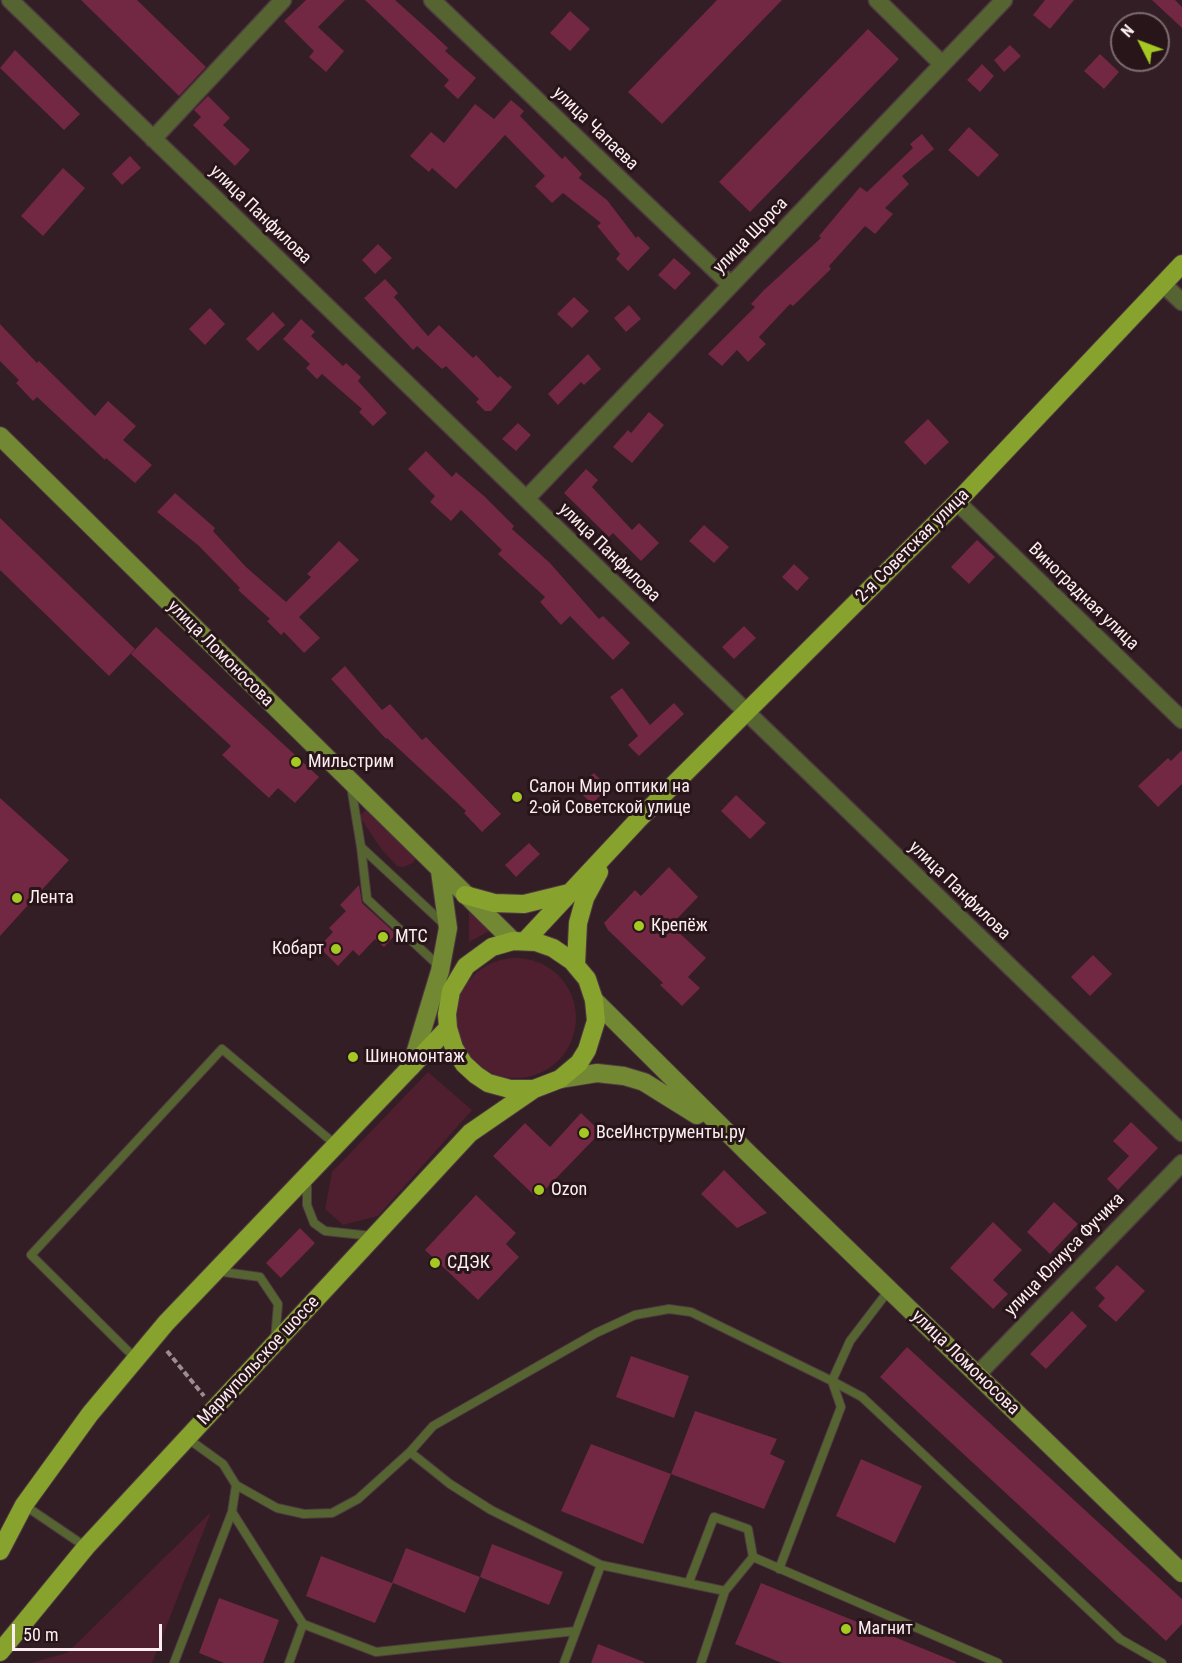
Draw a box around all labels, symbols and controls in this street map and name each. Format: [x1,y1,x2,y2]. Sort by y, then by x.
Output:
north arrow [1110,12,1170,72]
text: N [1117,21,1138,41]
street label: улица Чапаева [548,83,642,175]
street label: улица Панфилова [205,161,315,269]
street label: улица Щорса [709,193,793,279]
street label: 2-я Советская улица [852,485,974,607]
street label: улица Панфилова [554,499,664,607]
street label: Виноградная улица [1023,539,1143,655]
street label: улица Ломоносова [162,596,278,712]
place label: Мильстрим [308,751,394,773]
marker: Мильстрим [289,755,303,769]
place label: Салон Мир оптики на 2-ой Советской улице [529,776,691,818]
marker: Салон Мир оптики на 2-ой Советской улице [510,790,524,804]
street label: улица Панфилова [904,837,1014,945]
place label: Лента [29,887,74,909]
marker: Лента [10,891,24,905]
place label: Крепёж [651,915,708,937]
marker: Крепёж [632,919,646,933]
place label: МТС [395,926,428,948]
marker: МТС [376,930,390,944]
place label: Кобарт [272,938,324,960]
marker: Кобарт [329,942,343,956]
place label: Шиномонтаж [365,1046,465,1068]
marker: Шиномонтаж [346,1050,360,1064]
place label: ВсеИнструменты.ру [596,1122,745,1144]
marker: ВсеИнструменты.ру [577,1126,591,1140]
place label: Ozon [551,1179,587,1201]
marker: Ozon [532,1183,546,1197]
street label: улица Юлиуса Фучика [1001,1189,1129,1321]
place label: СДЭК [447,1252,490,1274]
marker: СДЭК [428,1256,442,1270]
street label: Мариупольское шоссе [194,1292,324,1430]
street label: улица Ломоносова [907,1306,1023,1420]
scale bar [15,1612,165,1650]
place label: Магнит [858,1618,913,1640]
marker: Магнит [839,1622,853,1636]
text: 50 m [23,1624,58,1645]

